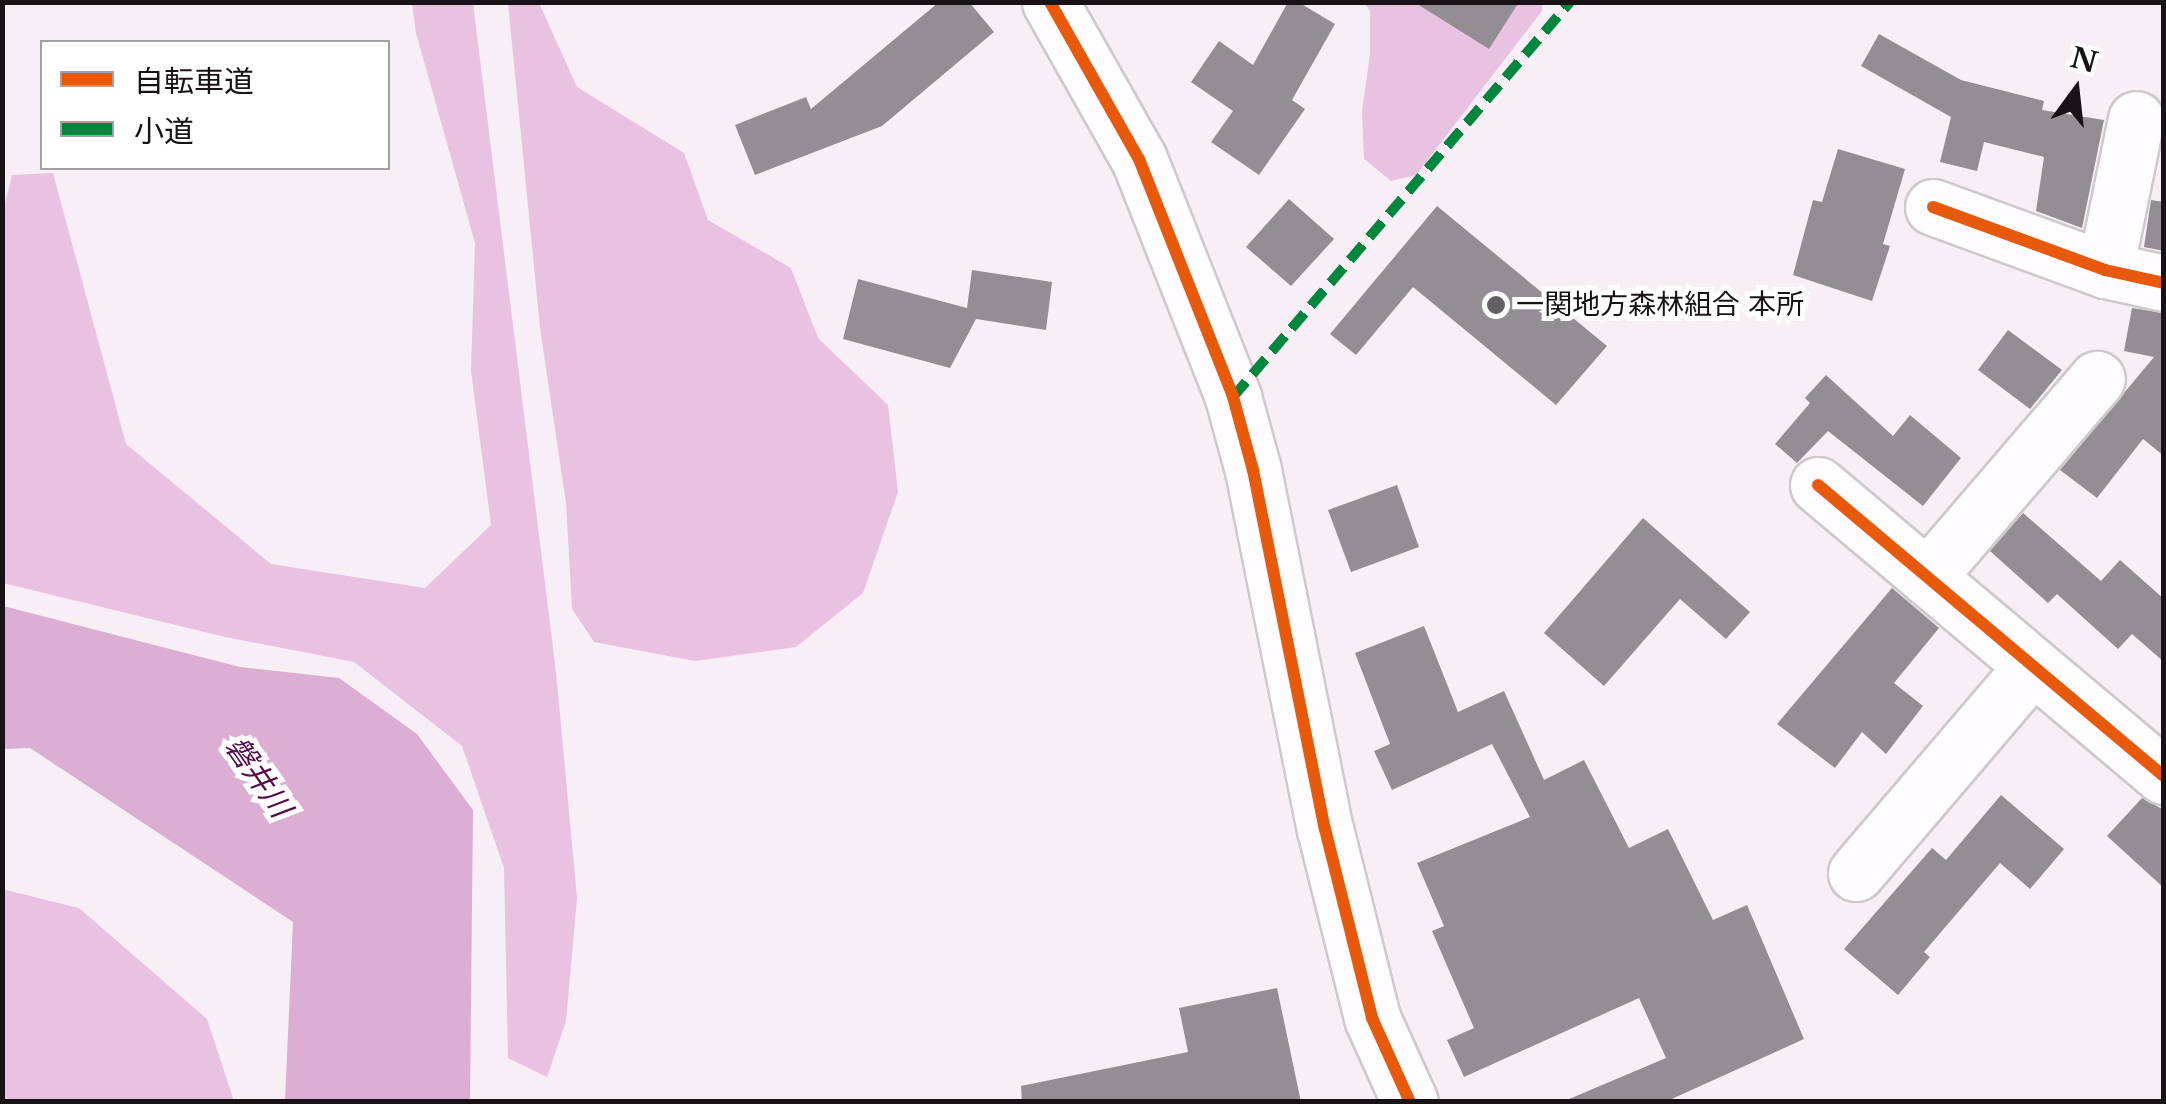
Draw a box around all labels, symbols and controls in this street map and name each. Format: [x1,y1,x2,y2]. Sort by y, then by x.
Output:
legend [40,40,390,170]
north arrow [2026,40,2126,140]
text: N [2067,40,2101,81]
text: 自転車道 [134,63,254,100]
text: 小道 [134,113,194,150]
place label: 一関地方森林組合 本所 [1516,288,1804,322]
marker: 一関地方森林組合 本所 [1485,294,1507,316]
water label: 磐井川 [217,730,299,824]

